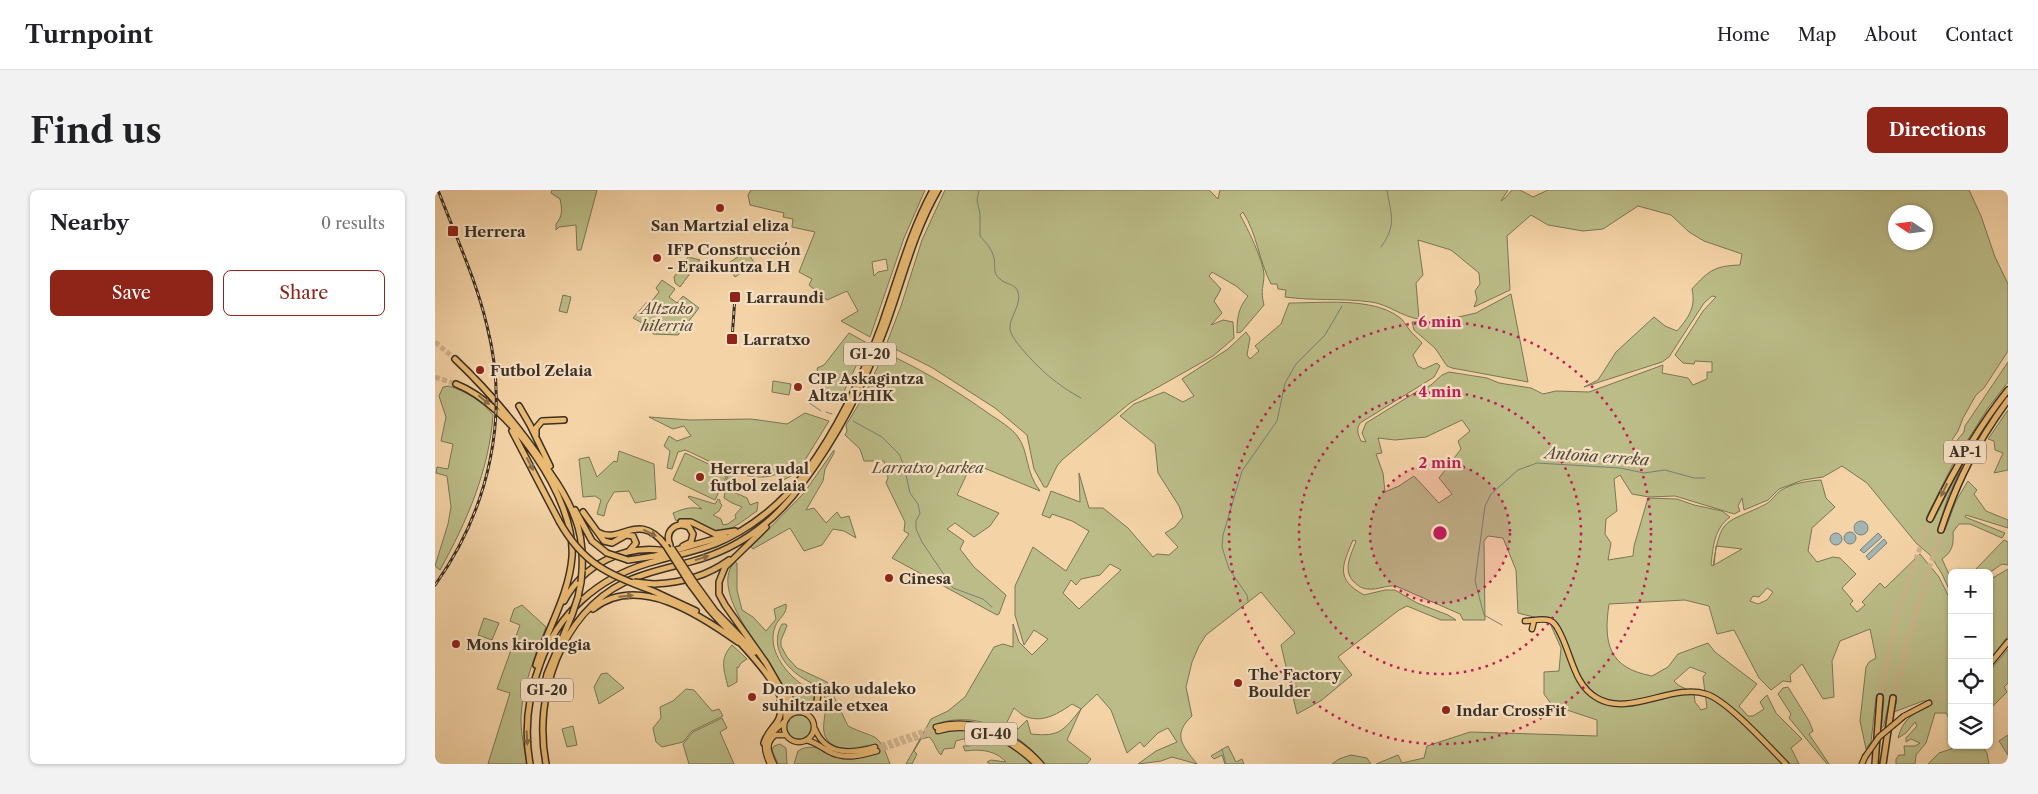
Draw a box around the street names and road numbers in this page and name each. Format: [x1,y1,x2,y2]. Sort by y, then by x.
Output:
road number: GI-20 [844,342,896,365]
road number: AP-1 [1944,440,1986,464]
road number: GI-20 [521,678,573,702]
road number: GI-40 [965,722,1017,746]

